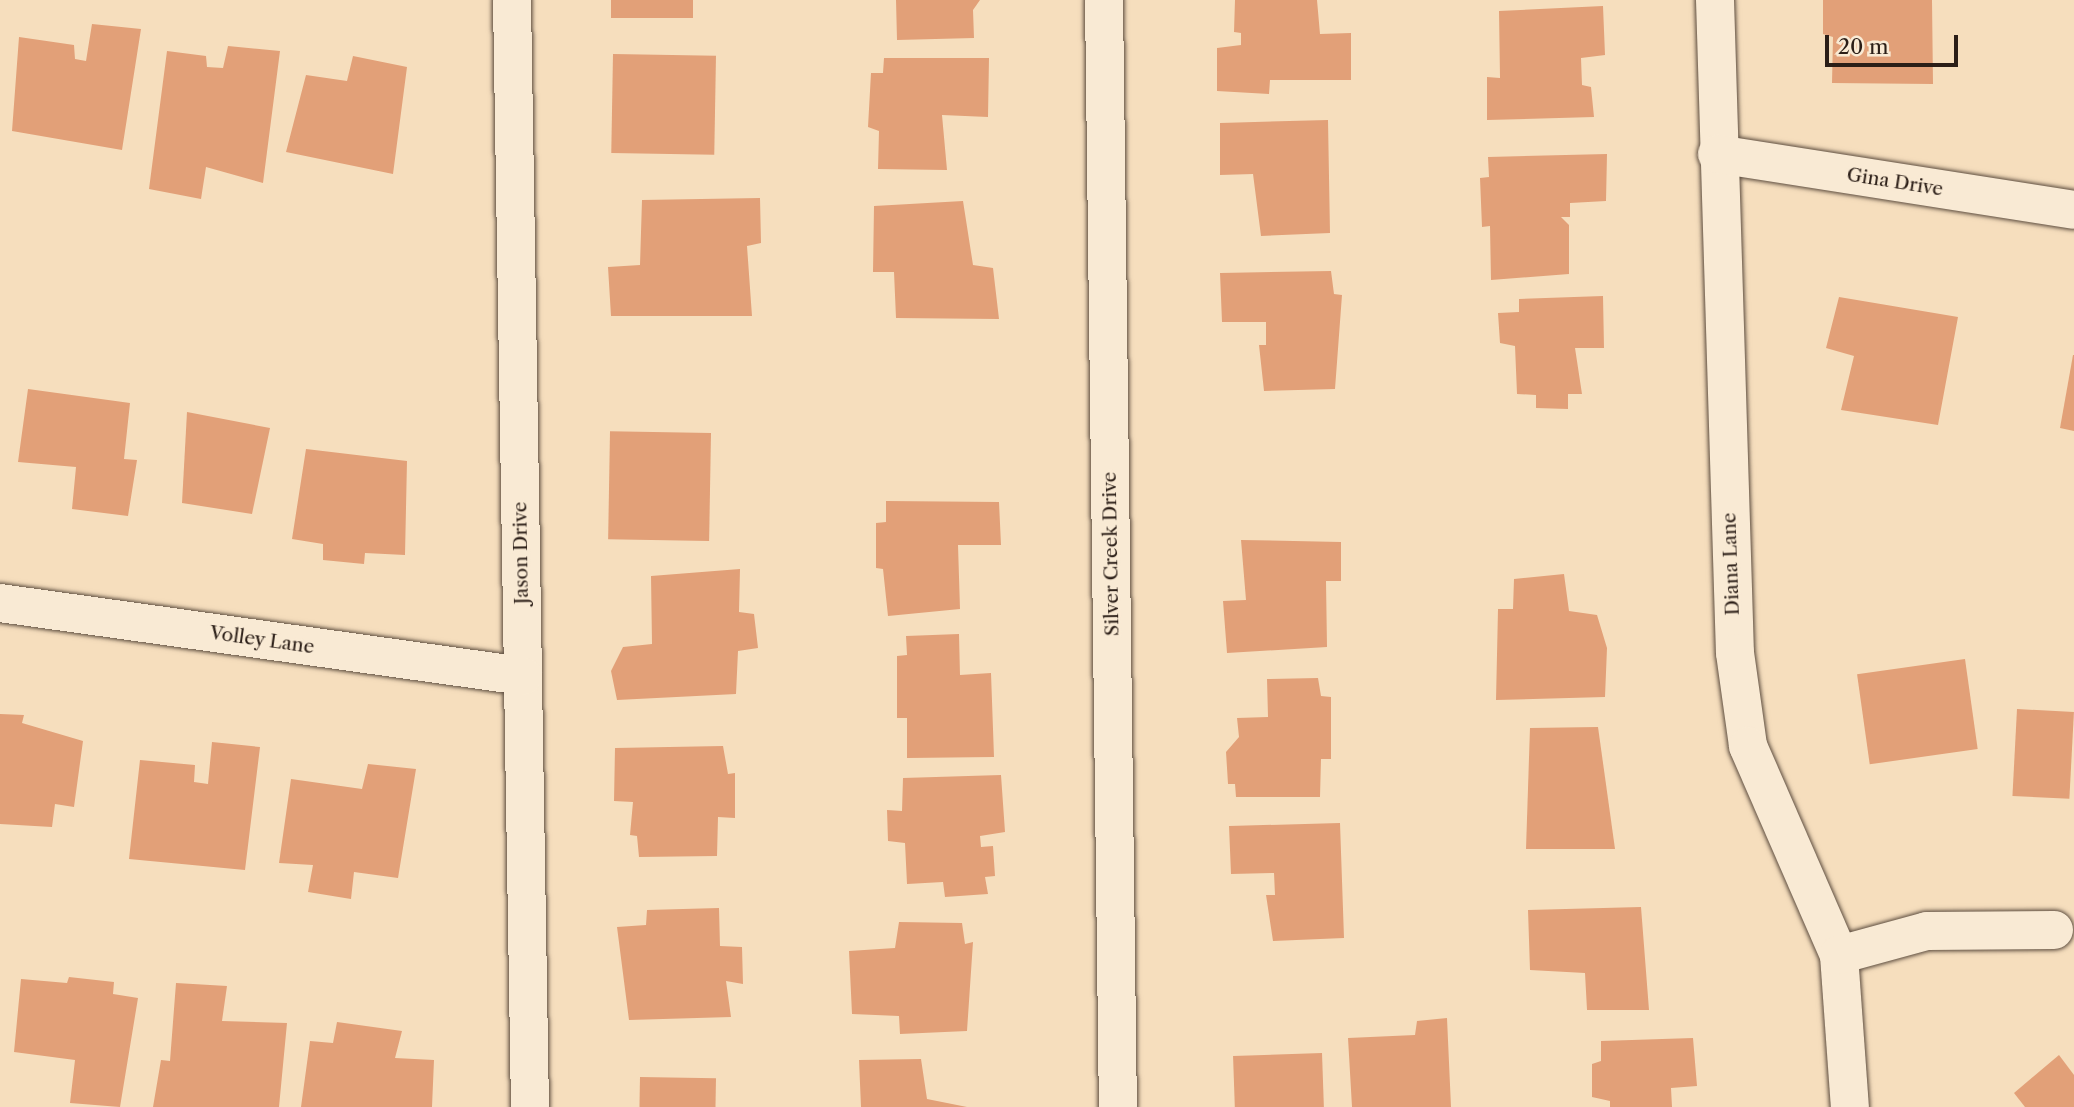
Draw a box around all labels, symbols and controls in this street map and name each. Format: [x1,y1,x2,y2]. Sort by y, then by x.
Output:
scale bar [1829,21,1962,65]
text: 20 m [1838,34,1889,59]
street label: Gina Drive [1845,163,1945,201]
street label: Silver Creek Drive [1098,471,1124,637]
street label: Jason Drive [509,501,533,605]
street label: Diana Lane [1718,512,1744,616]
street label: Volley Lane [208,621,316,659]

